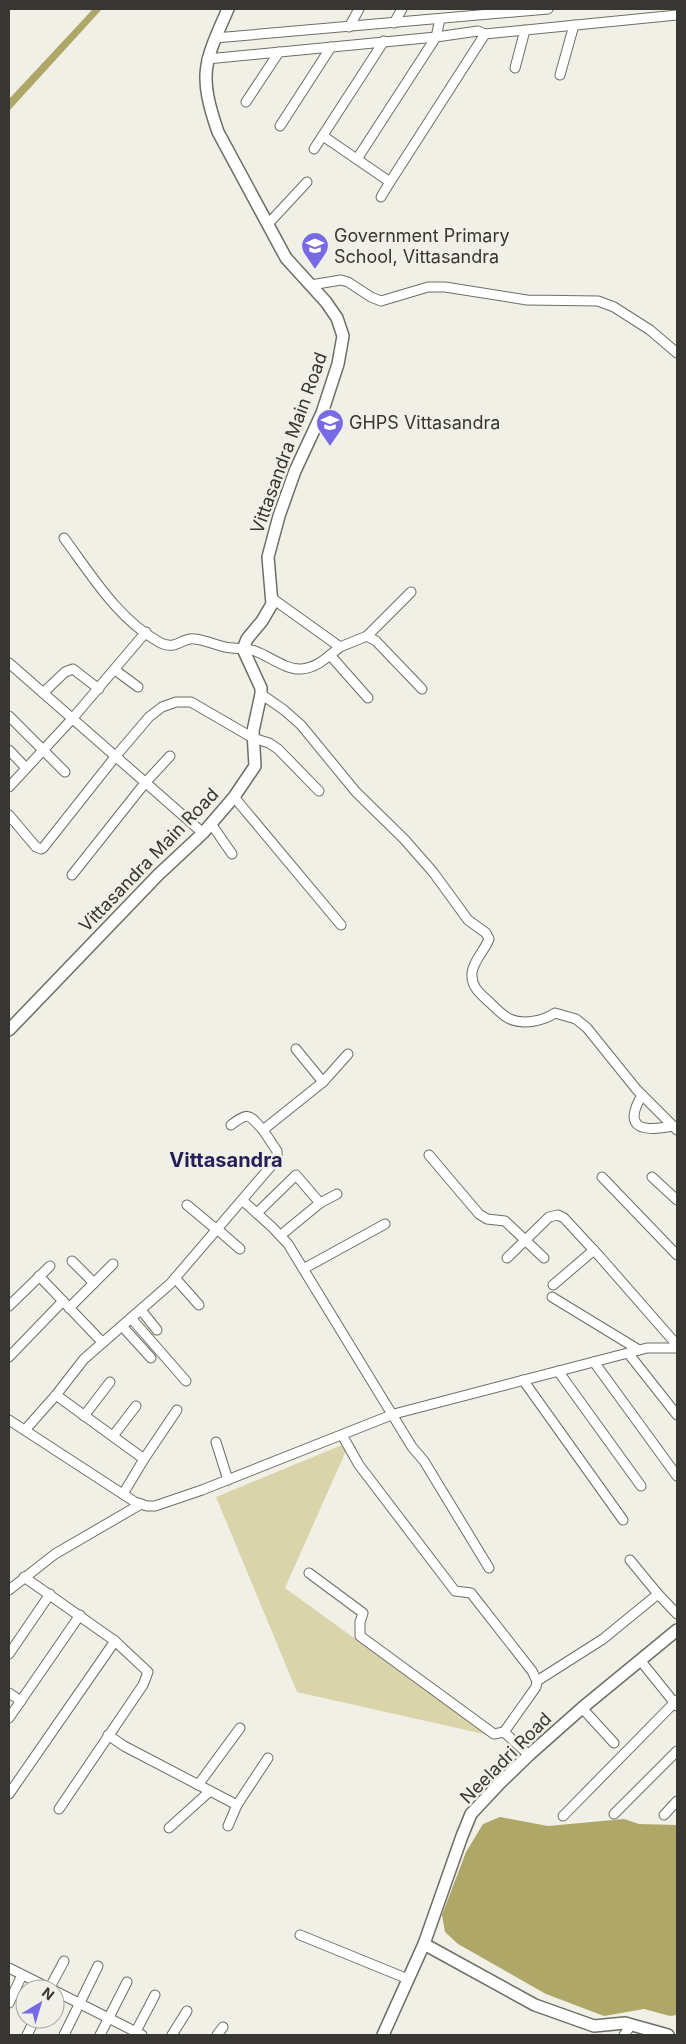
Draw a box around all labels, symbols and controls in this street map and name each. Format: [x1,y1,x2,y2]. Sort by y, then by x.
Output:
place label: Government Primary School, Vittasandra [334,225,510,267]
school or university icon: Government Primary School, Vittasandra [300,231,330,270]
street label: Vittasandra Main Road [246,349,331,536]
school or university icon: GHPS Vittasandra [315,408,345,447]
place label: GHPS Vittasandra [349,412,500,433]
street label: Vittasandra Main Road [75,784,223,936]
district label: Vittasandra [169,1148,283,1172]
street label: Neeladri Road [456,1708,555,1807]
north arrow [15,1979,65,2029]
text: N [39,1983,58,2003]

